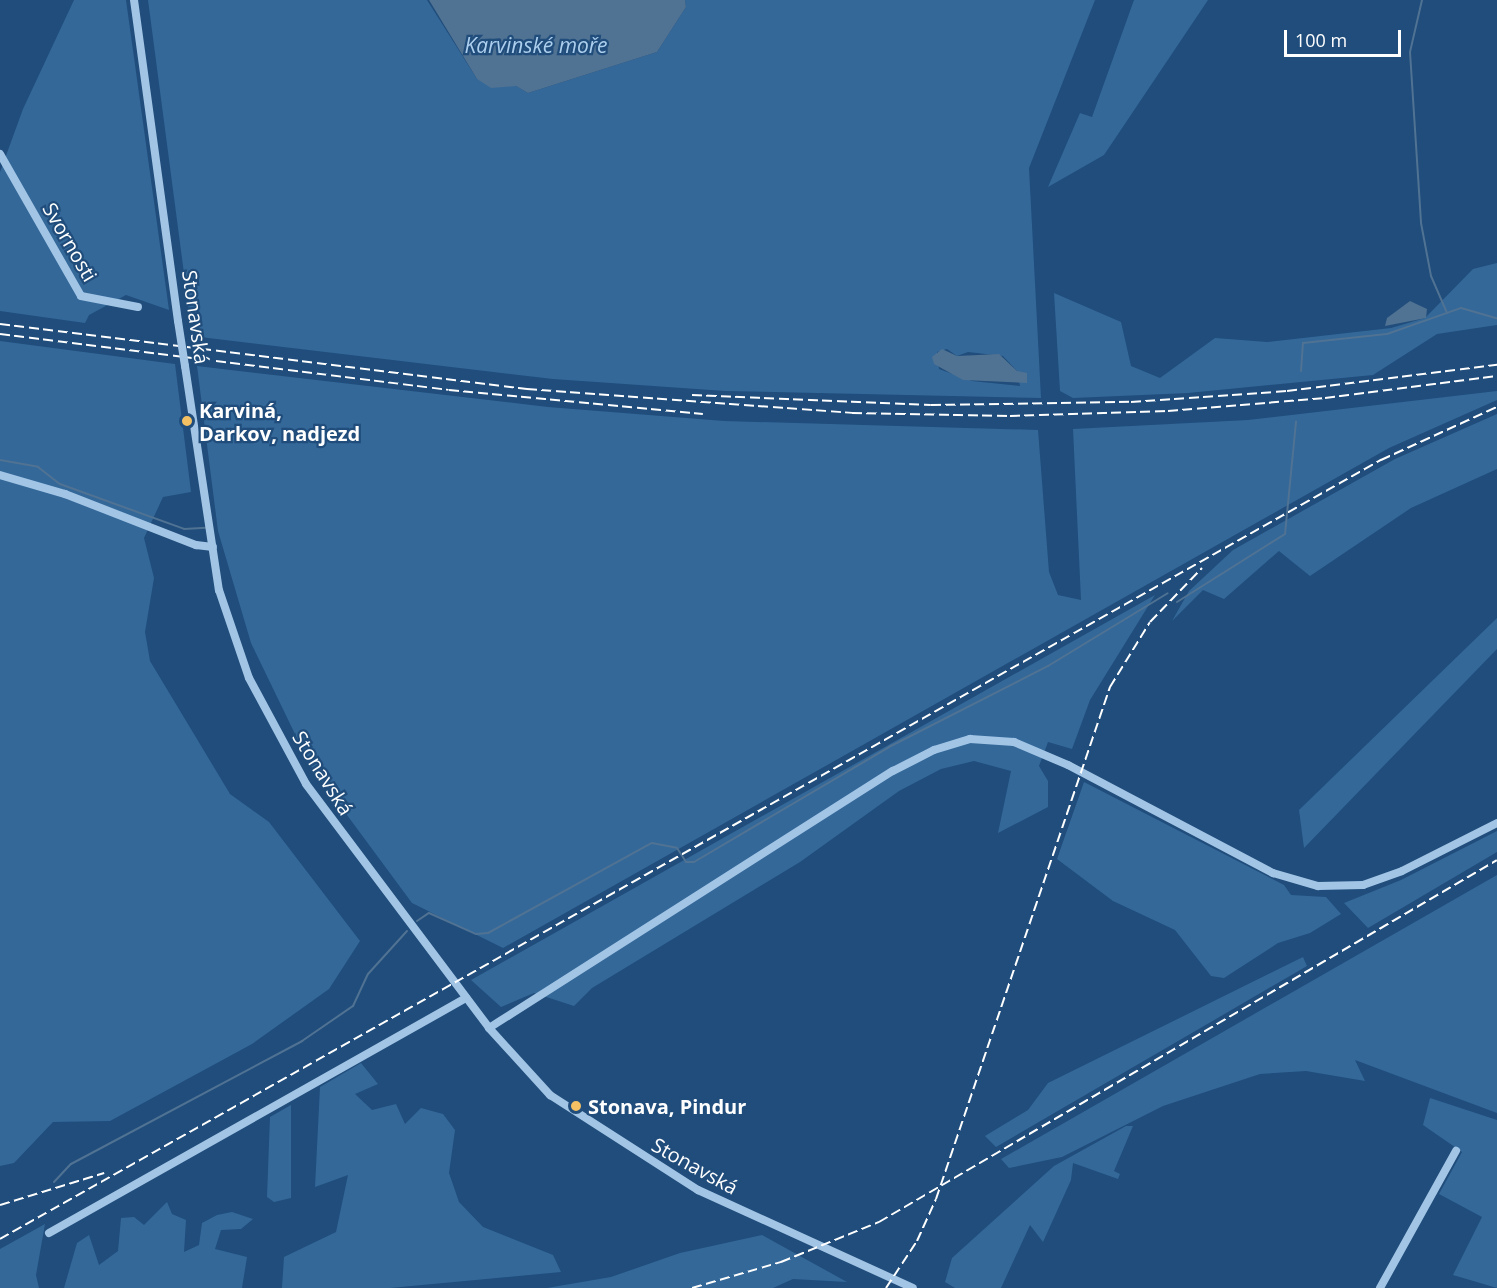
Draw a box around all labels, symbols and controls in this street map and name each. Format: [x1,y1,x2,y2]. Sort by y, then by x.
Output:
scale bar [1287,18,1404,56]
text: 100 m [1295,28,1347,52]
water label: Karvinské moře [464,32,608,58]
street label: Svornosti [38,198,102,286]
street label: Stonavská [178,268,214,366]
place label: Karviná, Darkov, nadjezd [199,398,360,445]
marker: Karviná, Darkov, nadjezd [180,414,194,428]
street label: Stonavská [288,727,358,819]
place label: Stonava, Pindur [588,1094,746,1118]
marker: Stonava, Pindur [569,1099,583,1113]
street label: Stonavská [648,1133,742,1199]

